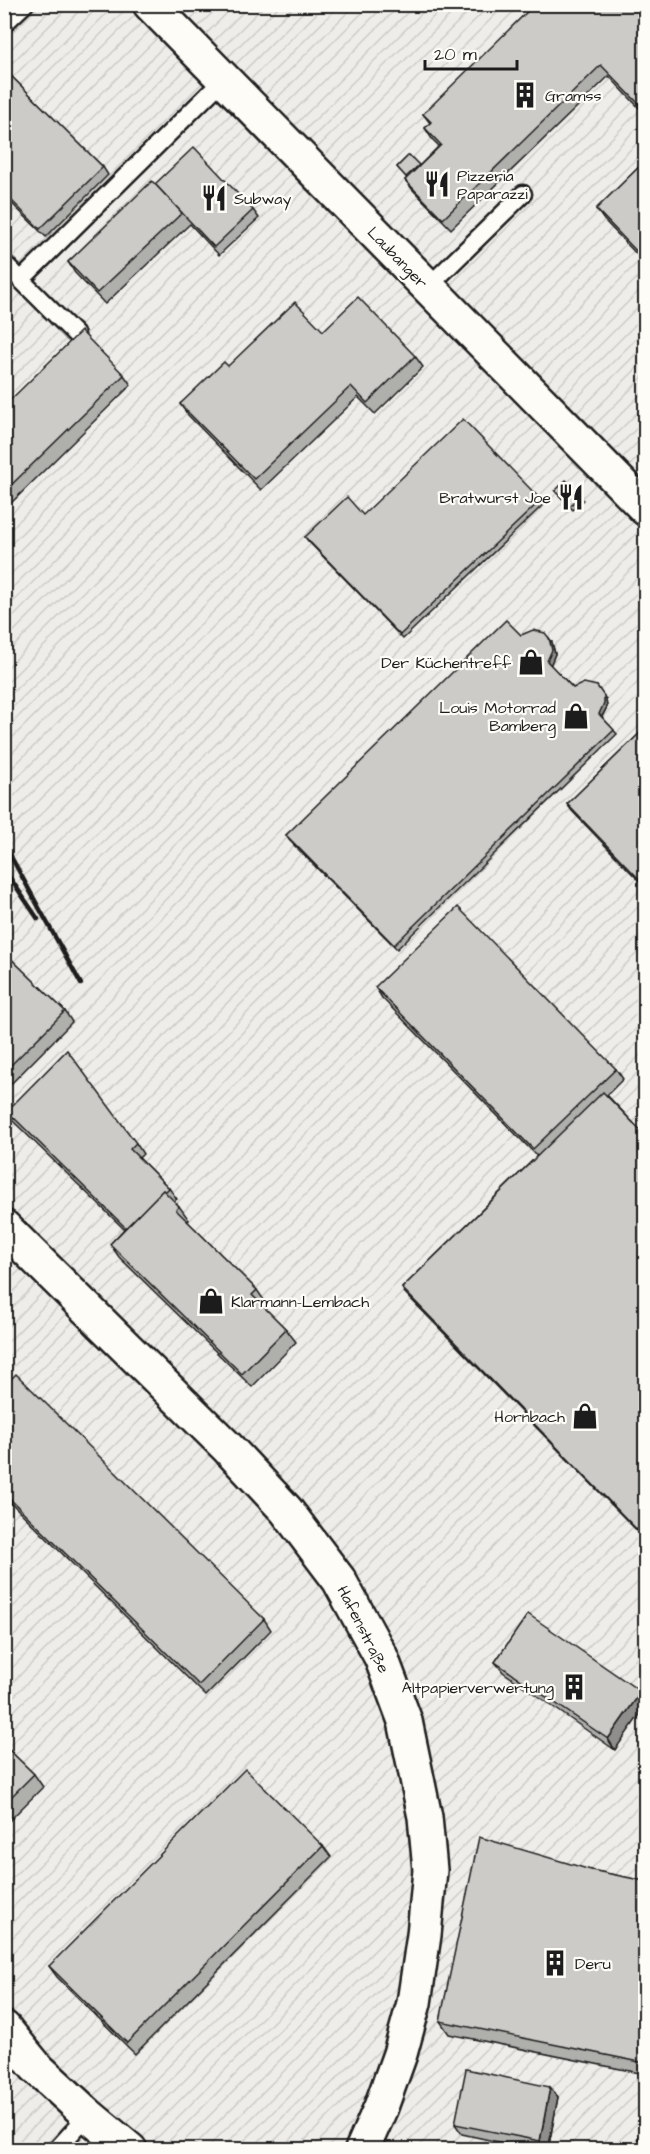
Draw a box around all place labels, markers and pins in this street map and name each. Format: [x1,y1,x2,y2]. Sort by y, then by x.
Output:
building icon: Gramss [510,80,540,110]
place label: Gramss [545,85,602,107]
place label: Pizzeria Paparazzi [457,165,528,205]
restaurant icon: Pizzeria Paparazzi [422,169,452,199]
restaurant icon: Subway [199,183,229,213]
place label: Subway [234,188,291,211]
restaurant icon: Bratwurst Joe [556,482,586,512]
place label: Bratwurst Joe [439,487,551,509]
shop icon: Der Küchentreff [516,647,546,677]
place label: Der Küchentreff [381,652,512,674]
place label: Louis Motorrad Bamberg [439,697,556,738]
shop icon: Louis Motorrad Bamberg [561,701,591,731]
shop icon: Klarmann-Lembach [196,1286,226,1316]
place label: Klarmann-Lembach [231,1291,369,1313]
shop icon: Hornbach [570,1401,600,1431]
place label: Hornbach [494,1406,565,1428]
building icon: Altpapierverwertung [559,1672,589,1702]
place label: Altpapierverwertung [402,1677,554,1700]
building icon: Deru [540,1948,570,1978]
place label: Deru [575,1953,611,1975]

